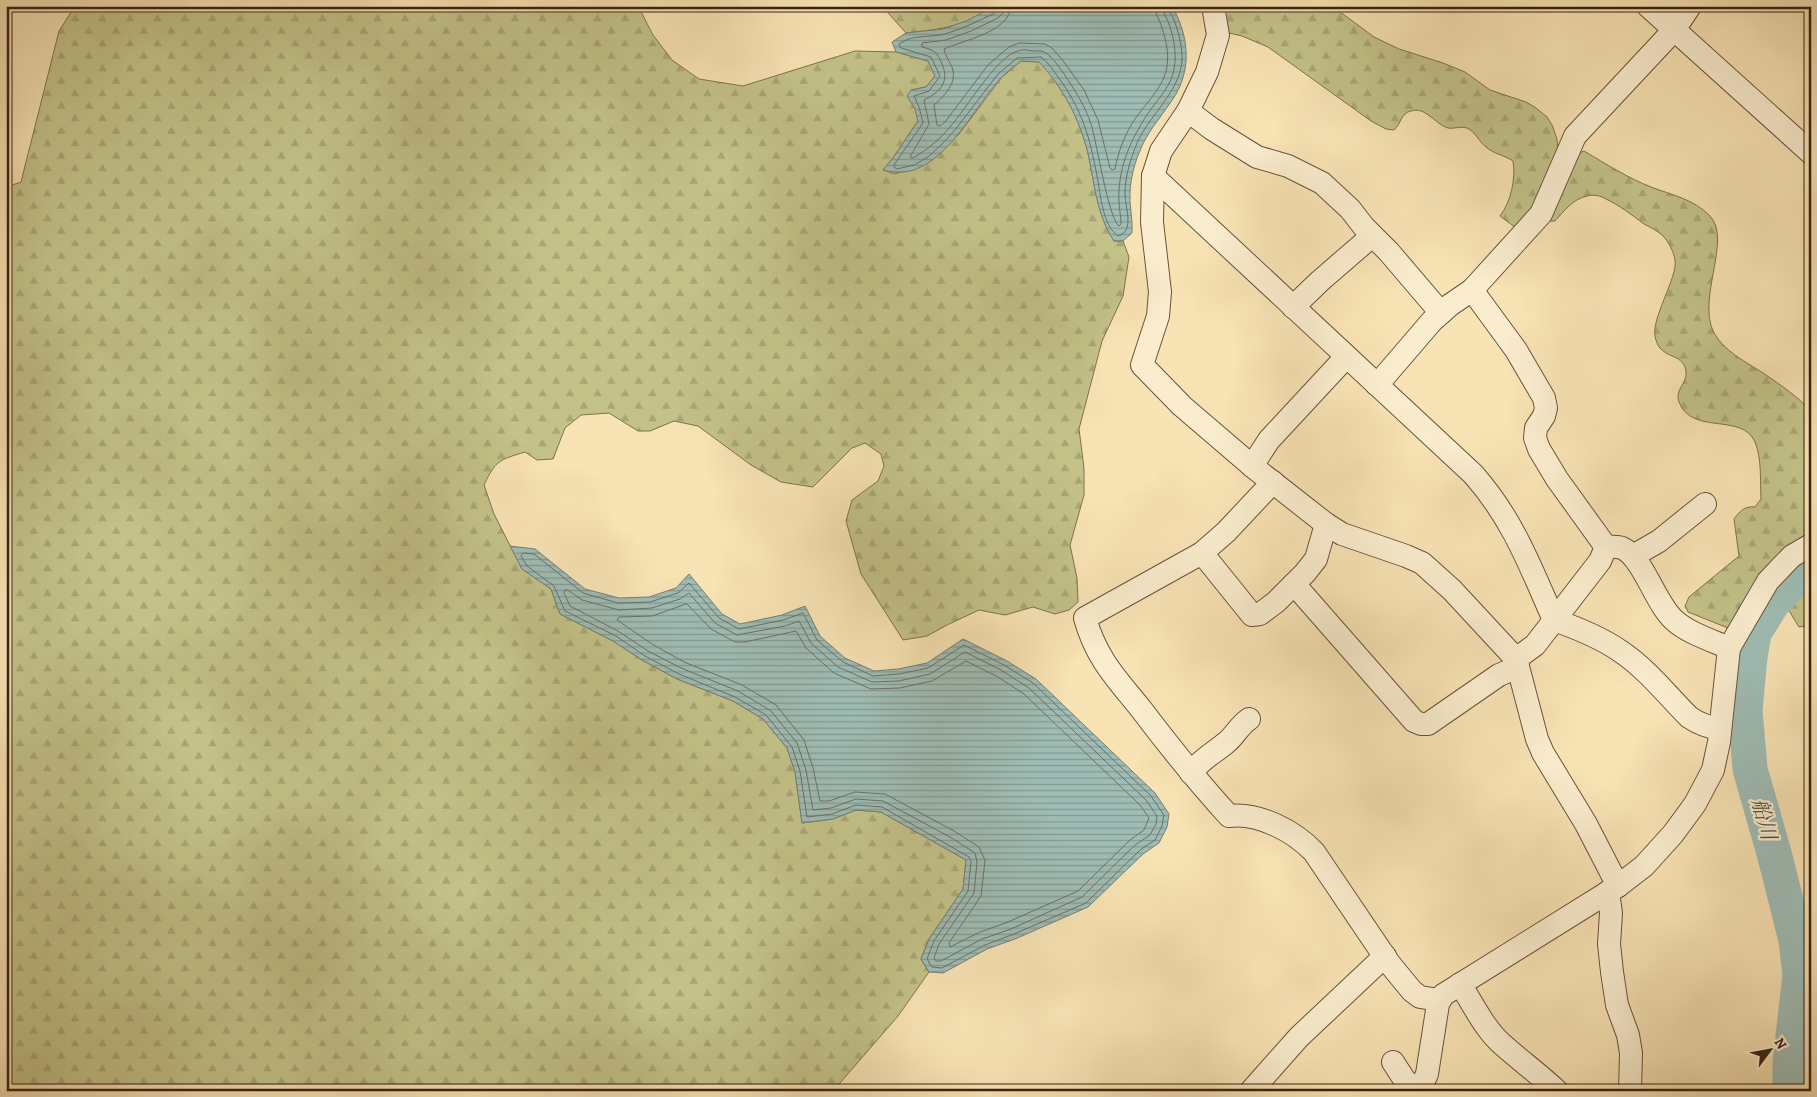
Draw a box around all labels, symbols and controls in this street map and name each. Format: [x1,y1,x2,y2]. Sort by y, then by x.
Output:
water label: 船川 [1745,795,1783,845]
north arrow [1744,1024,1794,1074]
text: N [1770,1034,1791,1053]

